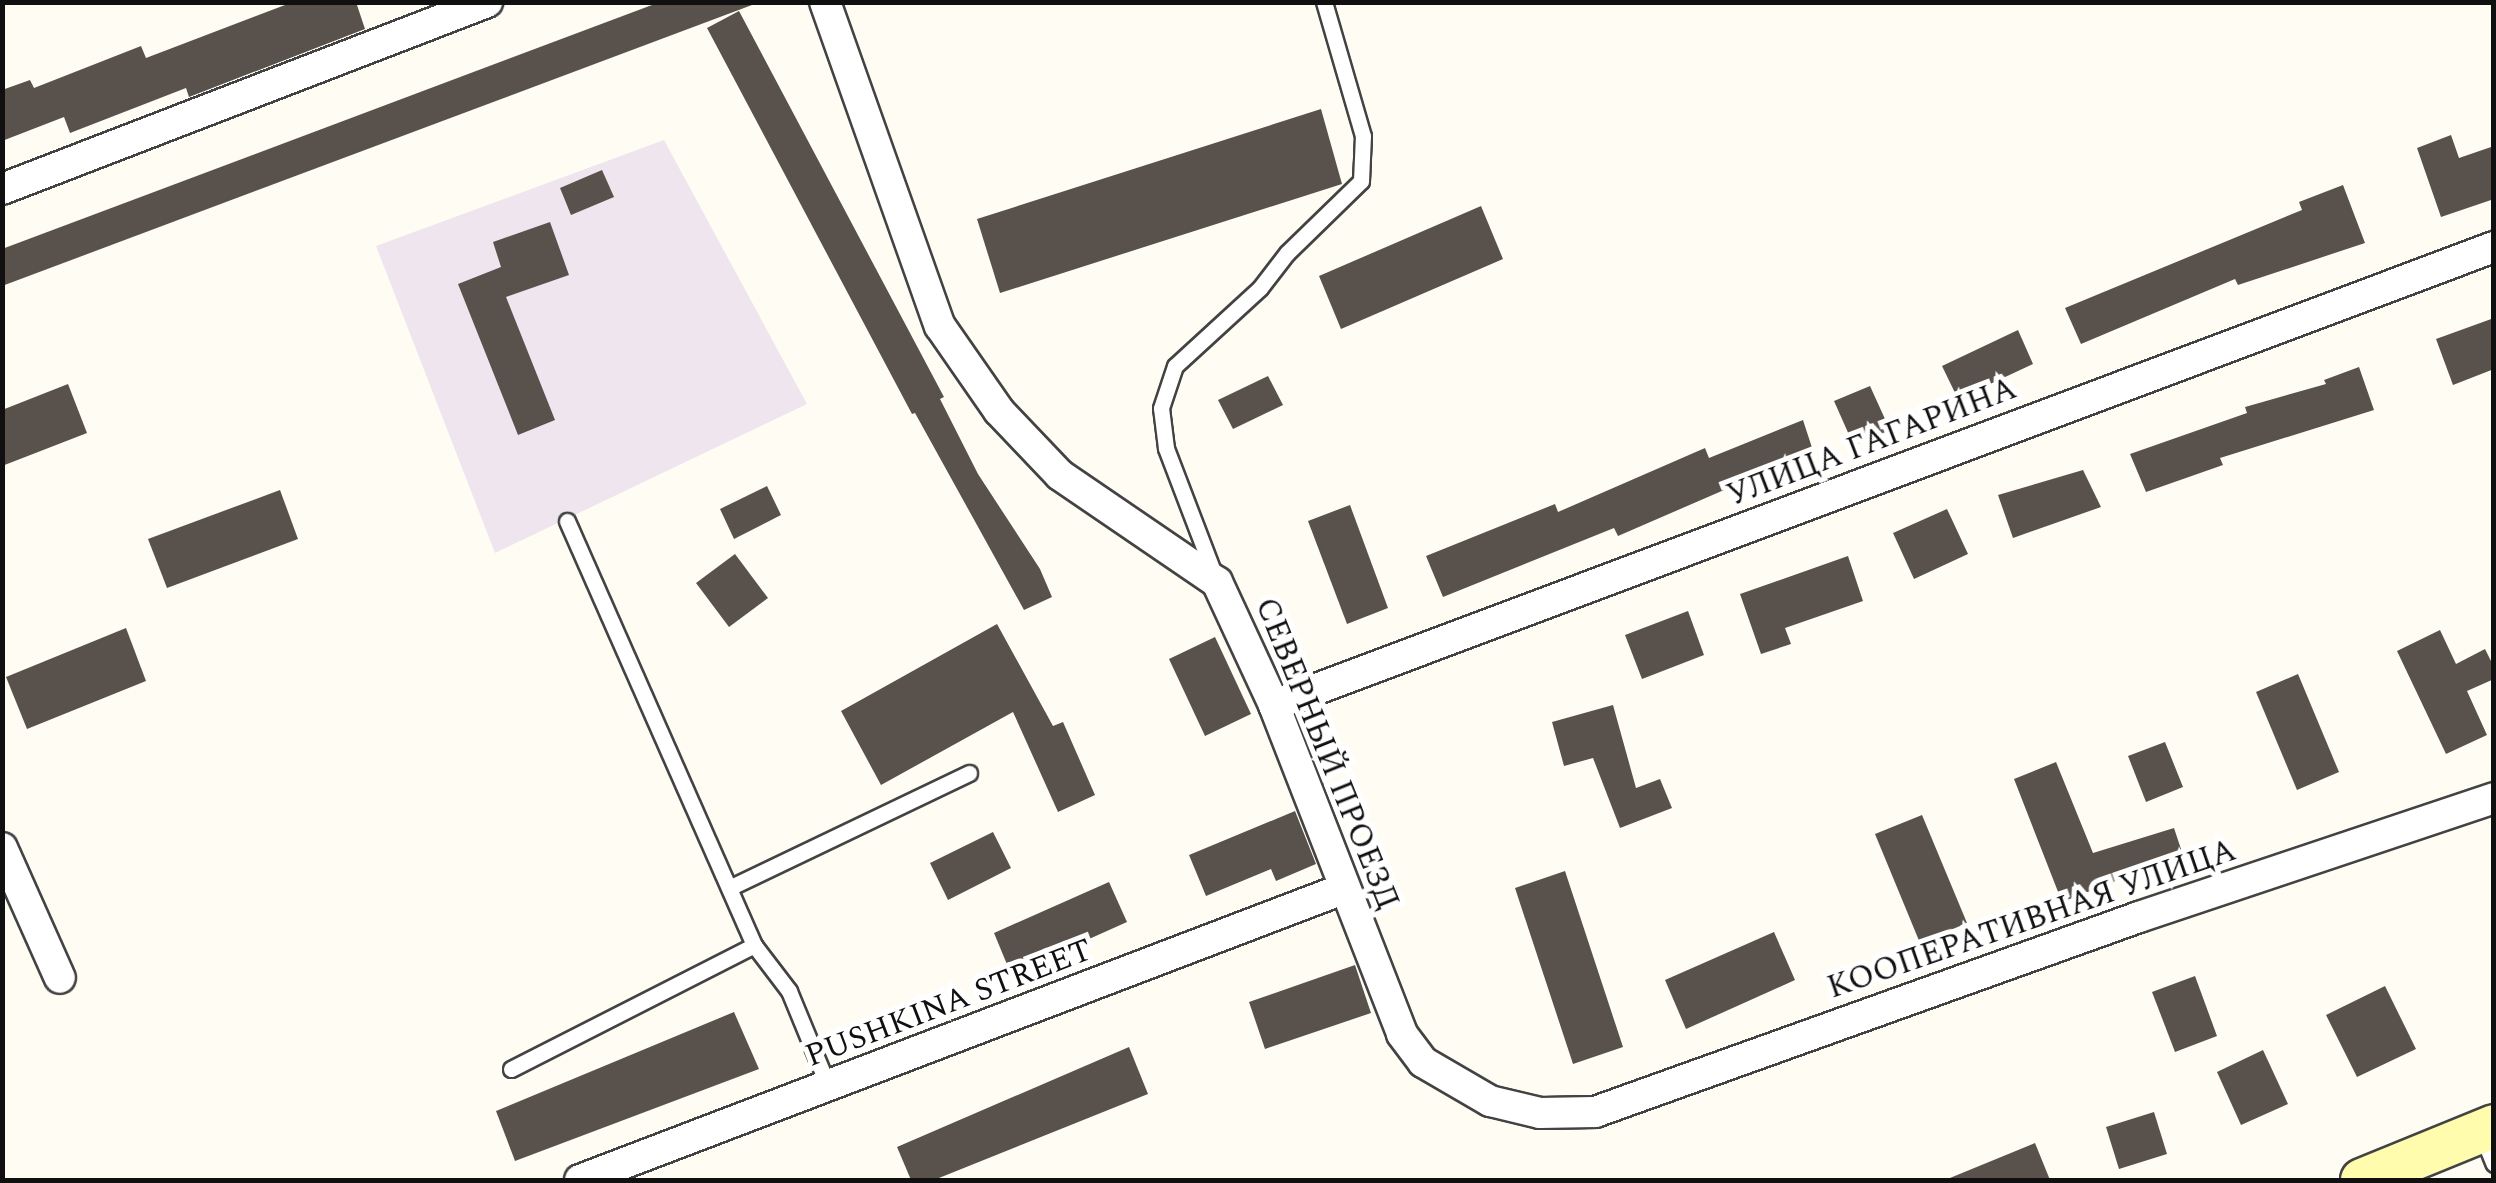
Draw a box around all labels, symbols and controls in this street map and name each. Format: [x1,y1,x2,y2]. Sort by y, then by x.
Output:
street label: УЛИЦА ГАГАРИНА [1722,370,2022,516]
street label: СЕВЕРНЫЙ ПРОЕЗД [1246,592,1406,916]
street label: КООПЕРАТИВНАЯ УЛИЦА [1823,832,2241,1008]
street label: PUSHKINA STREET [800,932,1098,1076]

